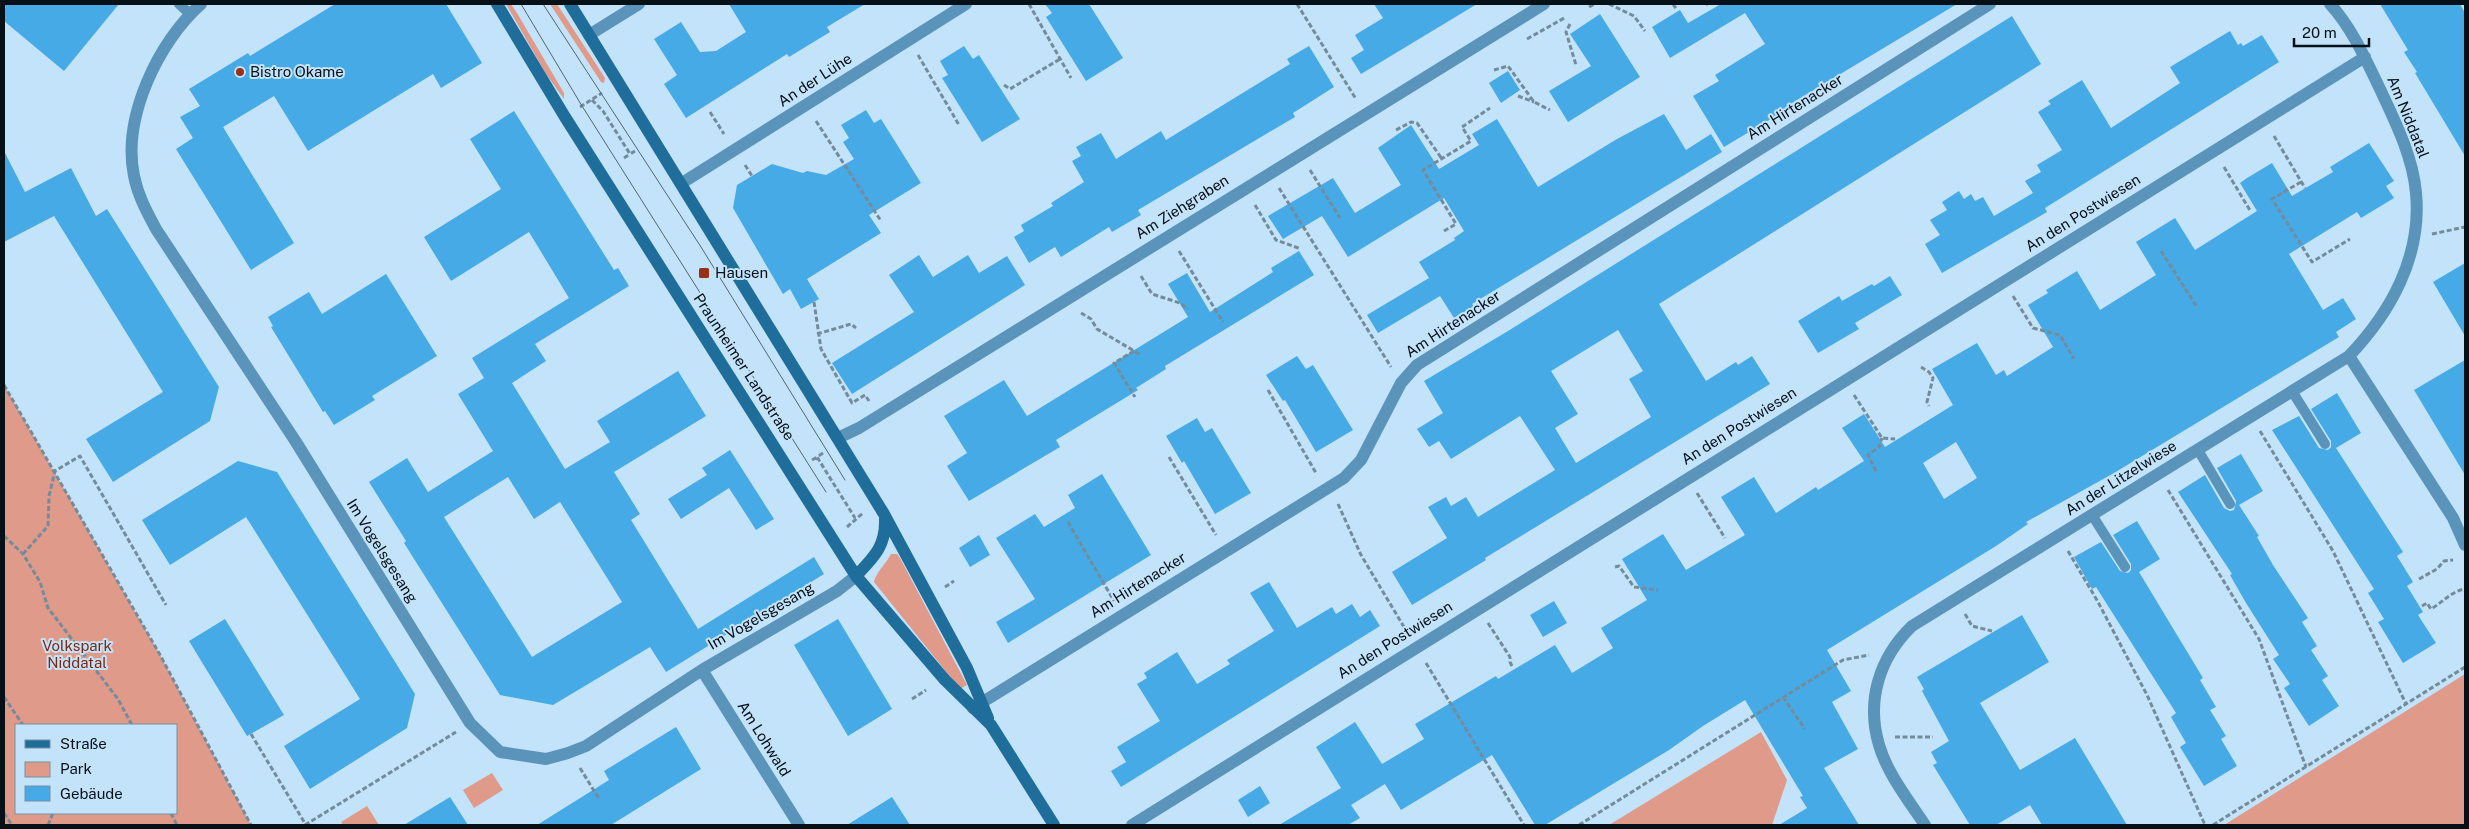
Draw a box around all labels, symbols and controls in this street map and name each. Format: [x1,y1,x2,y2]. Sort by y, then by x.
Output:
scale bar [2294,15,2369,47]
text: 20 m [2302,24,2337,41]
street label: An der Lühe [775,49,855,110]
place label: Bistro Okame [250,63,344,80]
marker: Bistro Okame [234,66,246,78]
street label: Am Hirtenacker [1744,70,1846,143]
street label: Am Niddatal [2384,73,2433,160]
street label: An den Postwiesen [2022,170,2143,255]
street label: Am Ziehgraben [1132,171,1232,242]
place label: Hausen [715,264,768,281]
marker: Hausen [697,266,711,280]
street label: Am Hirtenacker [1402,286,1503,361]
street label: Praunheimer Landstraße [691,290,798,443]
street label: An den Postwiesen [1678,383,1799,468]
street label: An der Litzelwiese [2062,437,2179,519]
street label: Im Vogelsgesang [344,496,421,606]
street label: Am Hirtenacker [1087,548,1189,621]
street label: Im Vogelsgesang [705,578,817,653]
street label: An den Postwiesen [1334,597,1455,682]
park label: Volkspark Niddatal [42,637,112,671]
street label: Am Lohwald [735,698,794,779]
legend [15,724,178,814]
text: Straße [60,735,107,752]
text: Park [60,760,92,777]
text: Gebäude [60,785,123,802]

